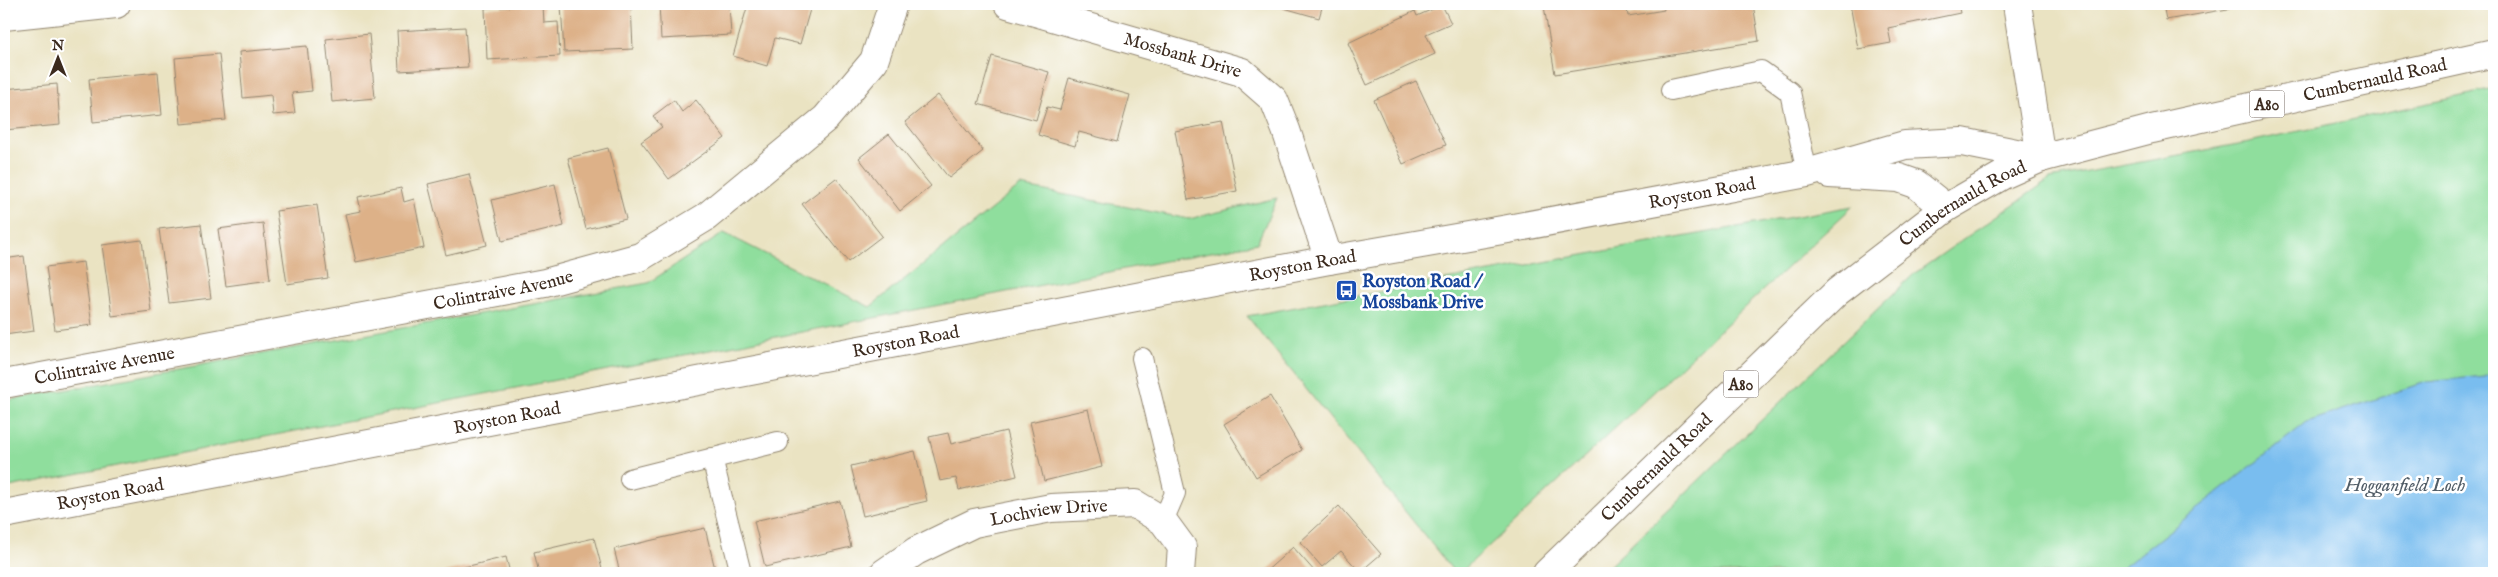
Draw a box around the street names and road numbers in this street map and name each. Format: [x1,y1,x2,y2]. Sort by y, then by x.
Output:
street label: Mossbank Drive [1121,28,1244,84]
street label: Cumbernauld Road [2301,54,2450,108]
road number: A80 [2250,90,2284,118]
street label: Cumbernauld Road [1895,156,2030,253]
street label: Royston Road [1647,173,1758,215]
street label: Royston Road [1247,245,1358,288]
street label: Colintraive Avenue [432,266,576,317]
street label: Royston Road [850,321,962,364]
street label: Colintraive Avenue [33,342,177,391]
road number: A80 [1724,370,1758,398]
street label: Royston Road [452,398,563,441]
street label: Cumbernauld Road [1597,409,1718,527]
street label: Royston Road [55,474,166,517]
street label: Lochview Drive [988,495,1108,533]

